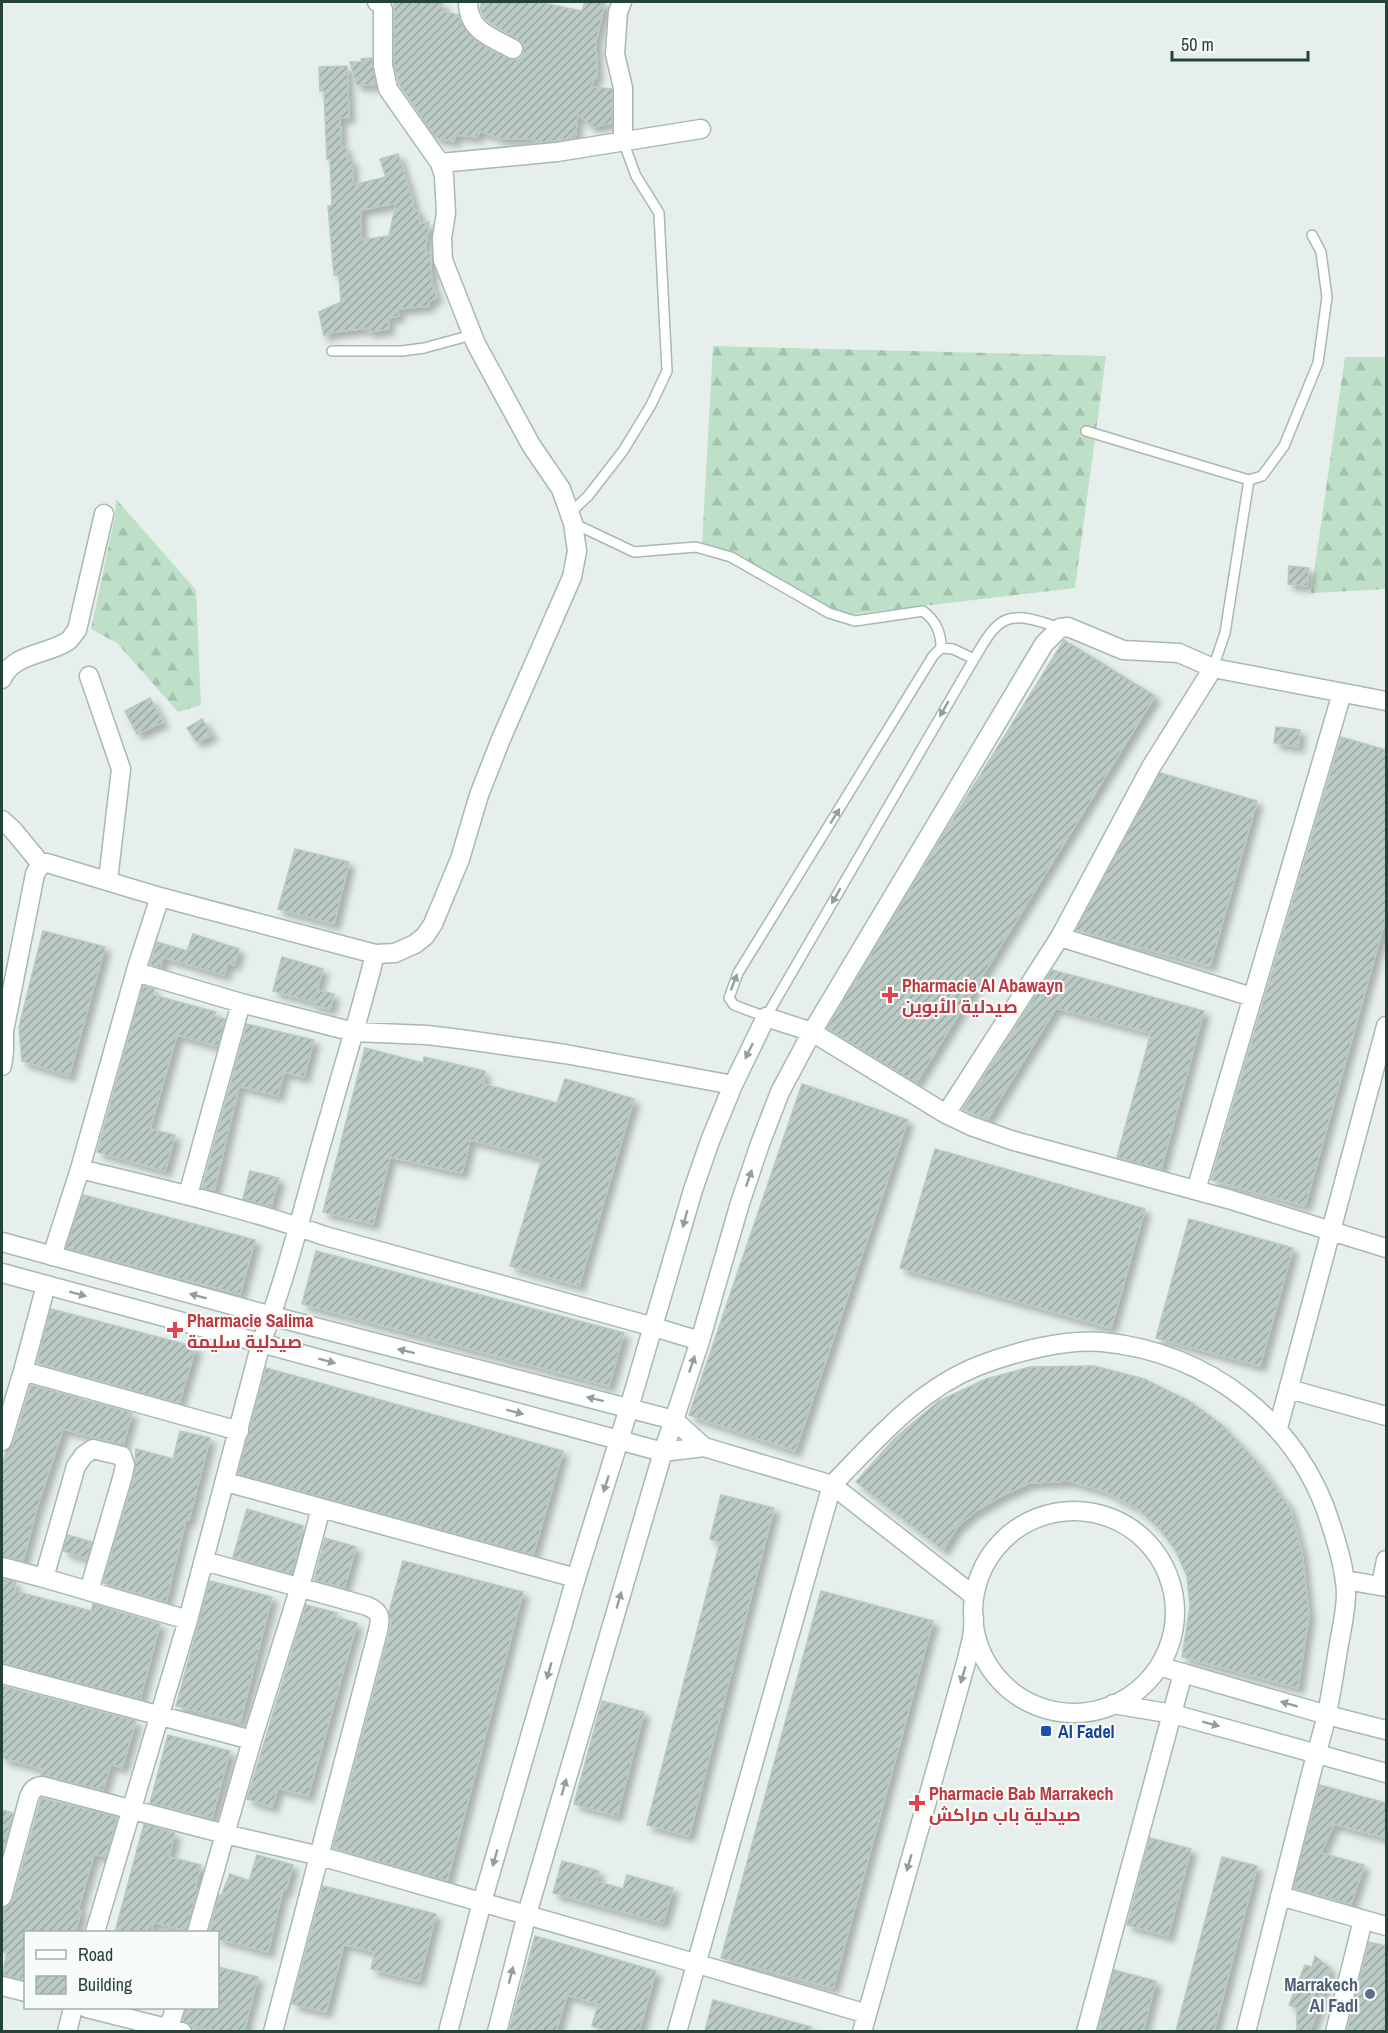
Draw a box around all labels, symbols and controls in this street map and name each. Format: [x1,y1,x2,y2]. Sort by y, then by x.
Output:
scale bar [1172,24,1308,62]
text: 50 m [1181,32,1214,57]
one-way arrow [939,701,950,717]
one-way arrow [829,807,840,824]
one-way arrow [831,888,841,905]
one-way arrow [729,973,739,991]
place label: Pharmacie Al Abawayn صيدلية الأبوين [902,973,1063,1019]
marker: Pharmacie Al Abawayn صيدلية الأبوين [883,988,897,1002]
one-way arrow [745,1042,754,1059]
one-way arrow [744,1169,754,1187]
one-way arrow [680,1210,690,1228]
one-way arrow [69,1290,87,1299]
one-way arrow [188,1291,206,1300]
place label: Pharmacie Salima صيدلية سليمة [187,1308,314,1354]
marker: Pharmacie Salima صيدلية سليمة [168,1323,182,1337]
one-way arrow [397,1345,416,1355]
one-way arrow [688,1355,698,1373]
one-way arrow [318,1356,336,1366]
one-way arrow [586,1394,604,1404]
one-way arrow [507,1408,525,1417]
one-way arrow [601,1475,610,1493]
one-way arrow [615,1591,624,1609]
one-way arrow [544,1662,553,1680]
one-way arrow [957,1666,967,1684]
one-way arrow [1280,1699,1298,1708]
place label: Al Fadel [1058,1719,1115,1744]
one-way arrow [1202,1720,1220,1729]
marker: Al Fadel [1039,1724,1053,1738]
one-way arrow [560,1778,569,1796]
place label: Pharmacie Bab Marrakech صيدلية باب مراكش [929,1781,1114,1827]
marker: Pharmacie Bab Marrakech صيدلية باب مراكش [910,1796,924,1810]
one-way arrow [490,1849,499,1867]
one-way arrow [904,1854,914,1872]
legend [24,1931,219,2009]
text: Road [78,1942,113,1967]
one-way arrow [507,1966,517,1984]
text: Building [78,1972,133,1997]
place label: Marrakech Al Fadl [1284,1972,1358,2018]
marker: Marrakech Al Fadl [1363,1987,1377,2001]

